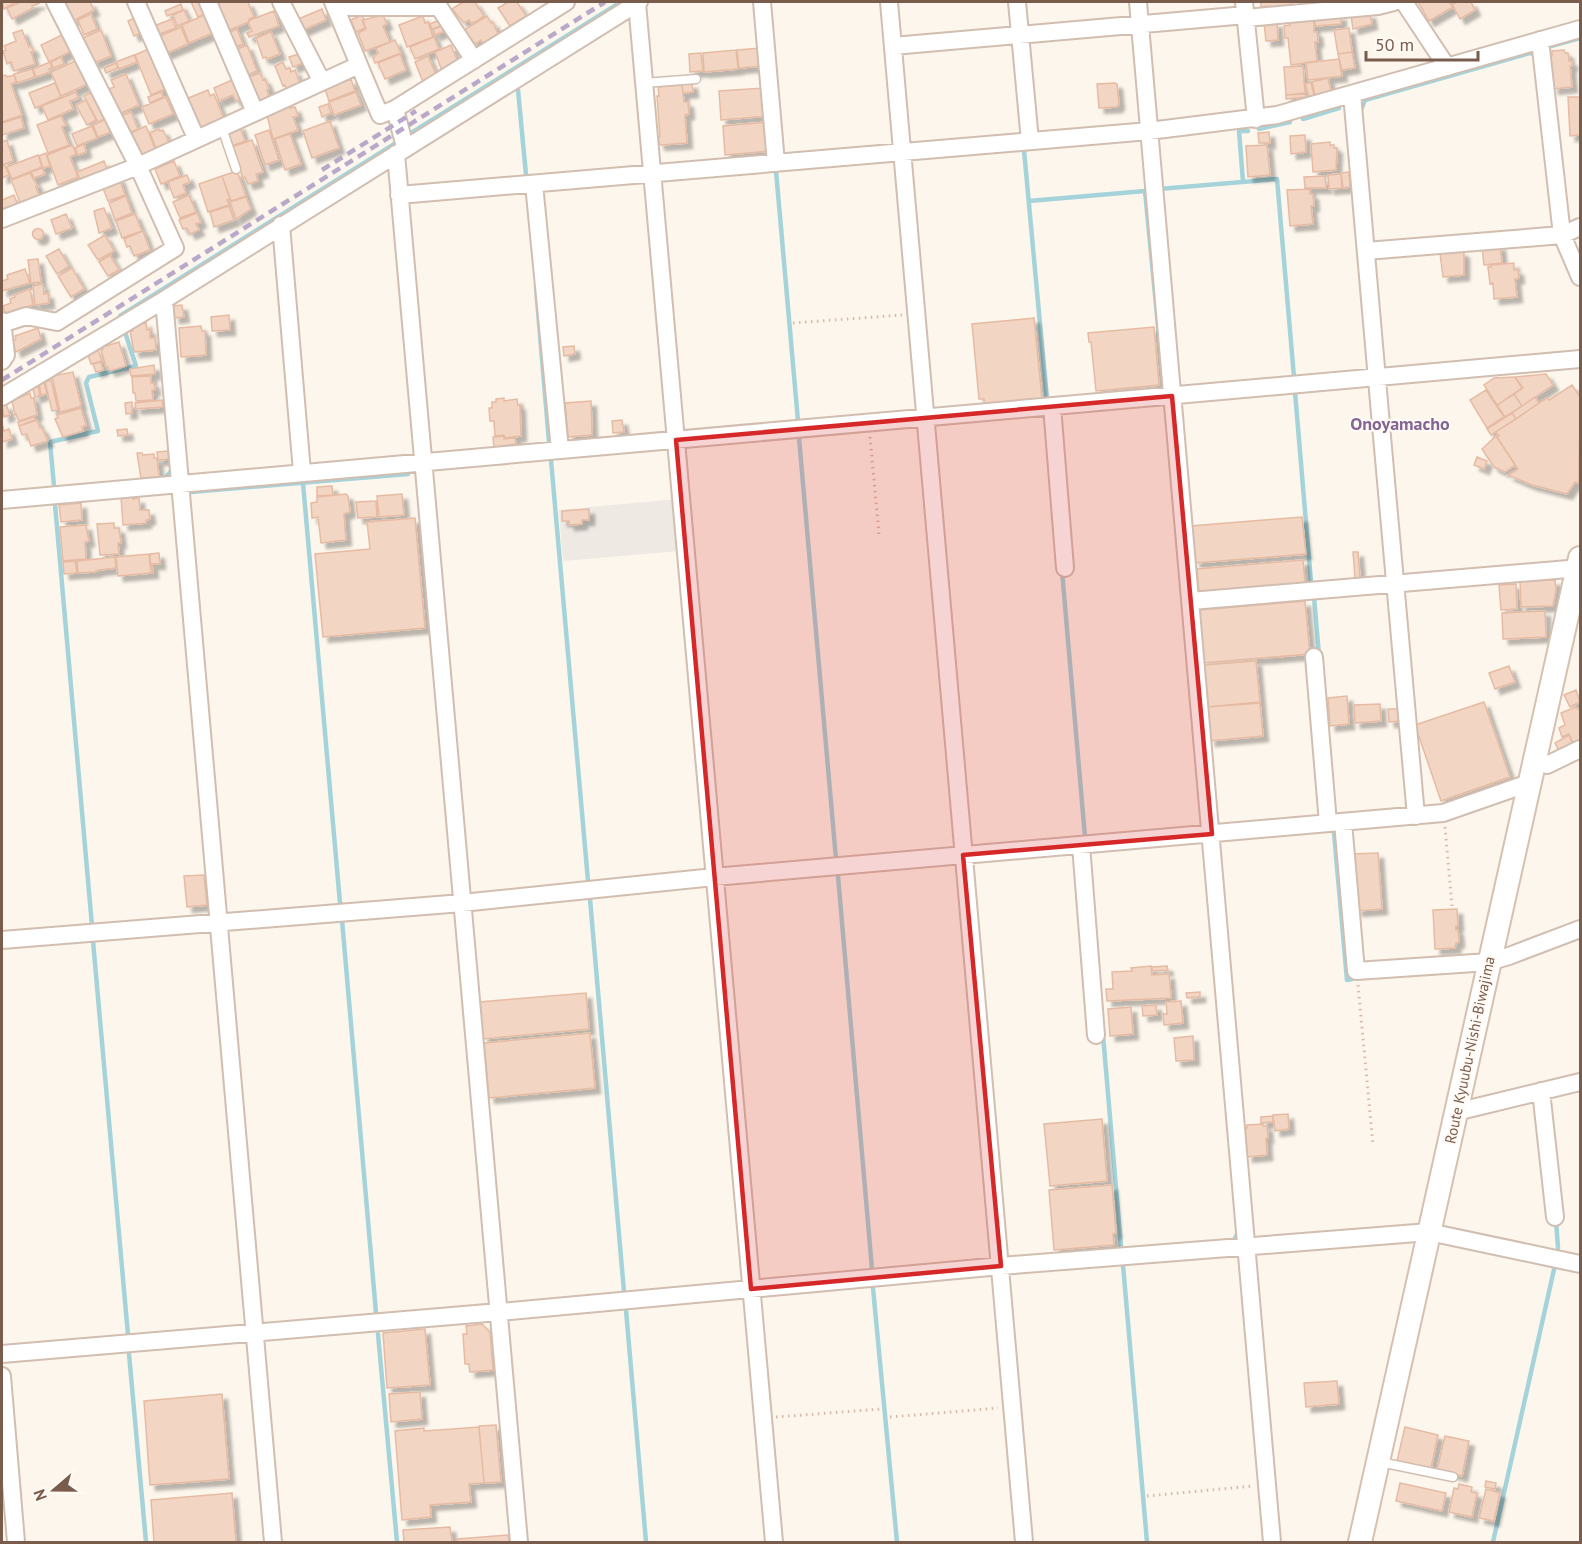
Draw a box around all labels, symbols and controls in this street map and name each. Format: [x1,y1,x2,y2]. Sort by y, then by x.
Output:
scale bar [1366,24,1478,62]
text: 50 m [1375,33,1414,56]
district label: Onoyamacho [1350,412,1450,435]
street label: Route Kyuubu-Nishi-Biwajima [1440,955,1499,1145]
north arrow [24,1460,84,1520]
text: N [29,1487,51,1503]

